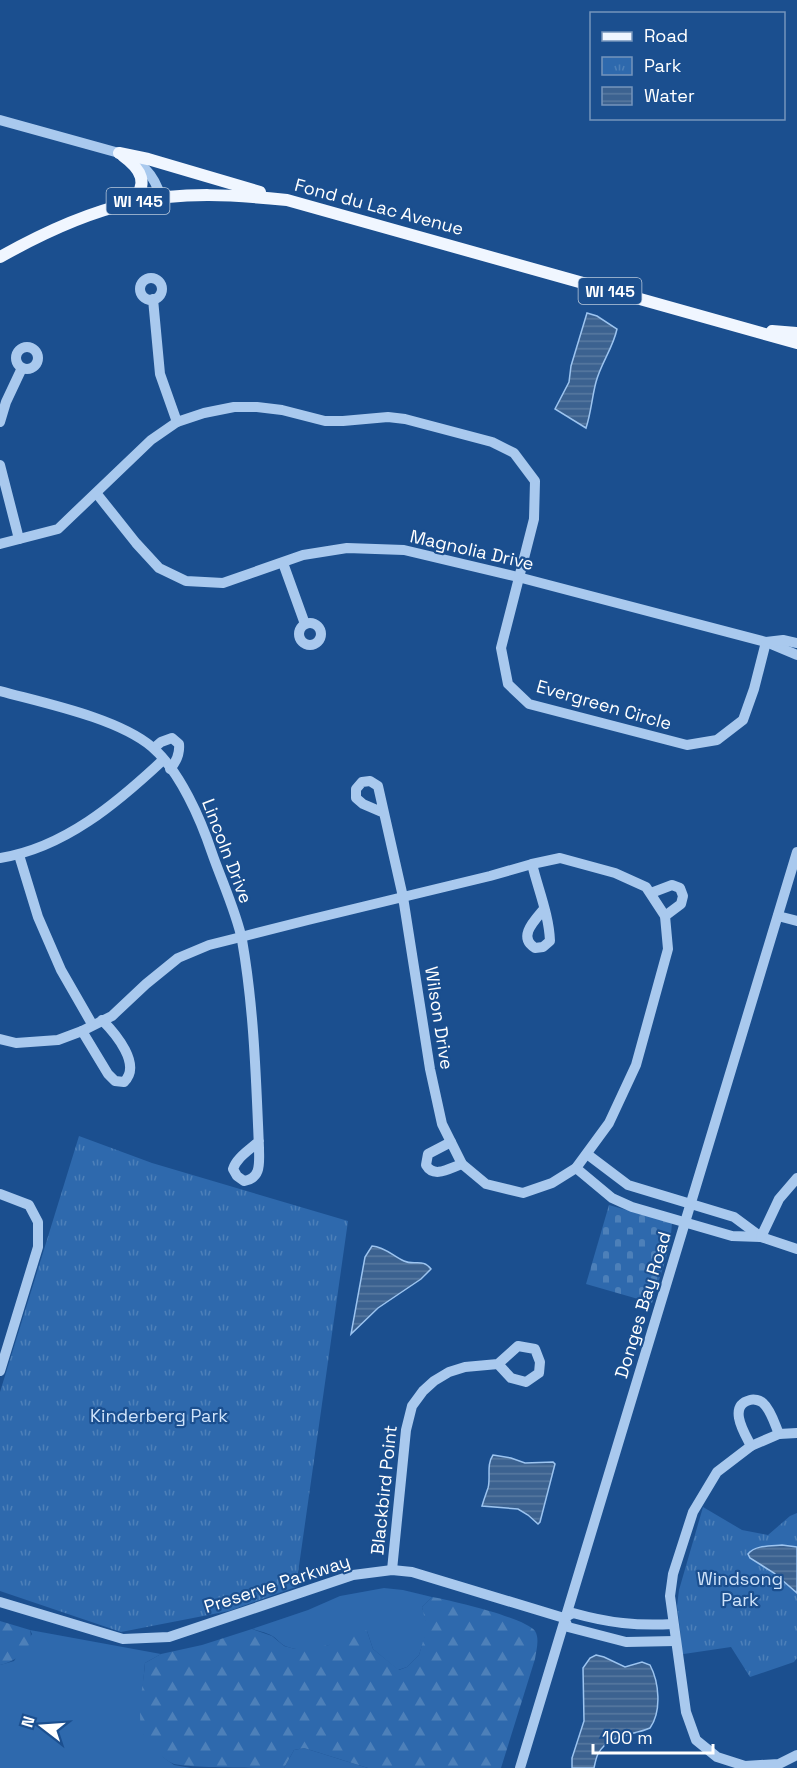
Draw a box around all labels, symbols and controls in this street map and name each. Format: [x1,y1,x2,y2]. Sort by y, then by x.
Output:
legend [590,12,785,120]
text: Road [644,24,688,47]
text: Park [644,54,682,77]
text: Water [644,84,695,107]
street label: Fond du Lac Avenue [292,173,466,240]
road number: WI 145 [106,188,170,214]
road number: WI 145 [578,278,642,304]
street label: Magnolia Drive [408,524,536,575]
street label: Evergreen Circle [534,674,675,735]
street label: Lincoln Drive [197,795,258,906]
street label: Wilson Drive [420,965,459,1071]
street label: Donges Bay Road [609,1229,676,1381]
park label: Kinderberg Park [90,1404,228,1427]
street label: Blackbird Point [365,1424,402,1556]
street label: Preserve Parkway [201,1549,353,1618]
park label: Windsong Park [697,1567,783,1611]
north arrow [12,1696,72,1756]
text: N [17,1714,40,1730]
scale bar [593,1717,713,1755]
text: 100 m [602,1726,653,1749]

